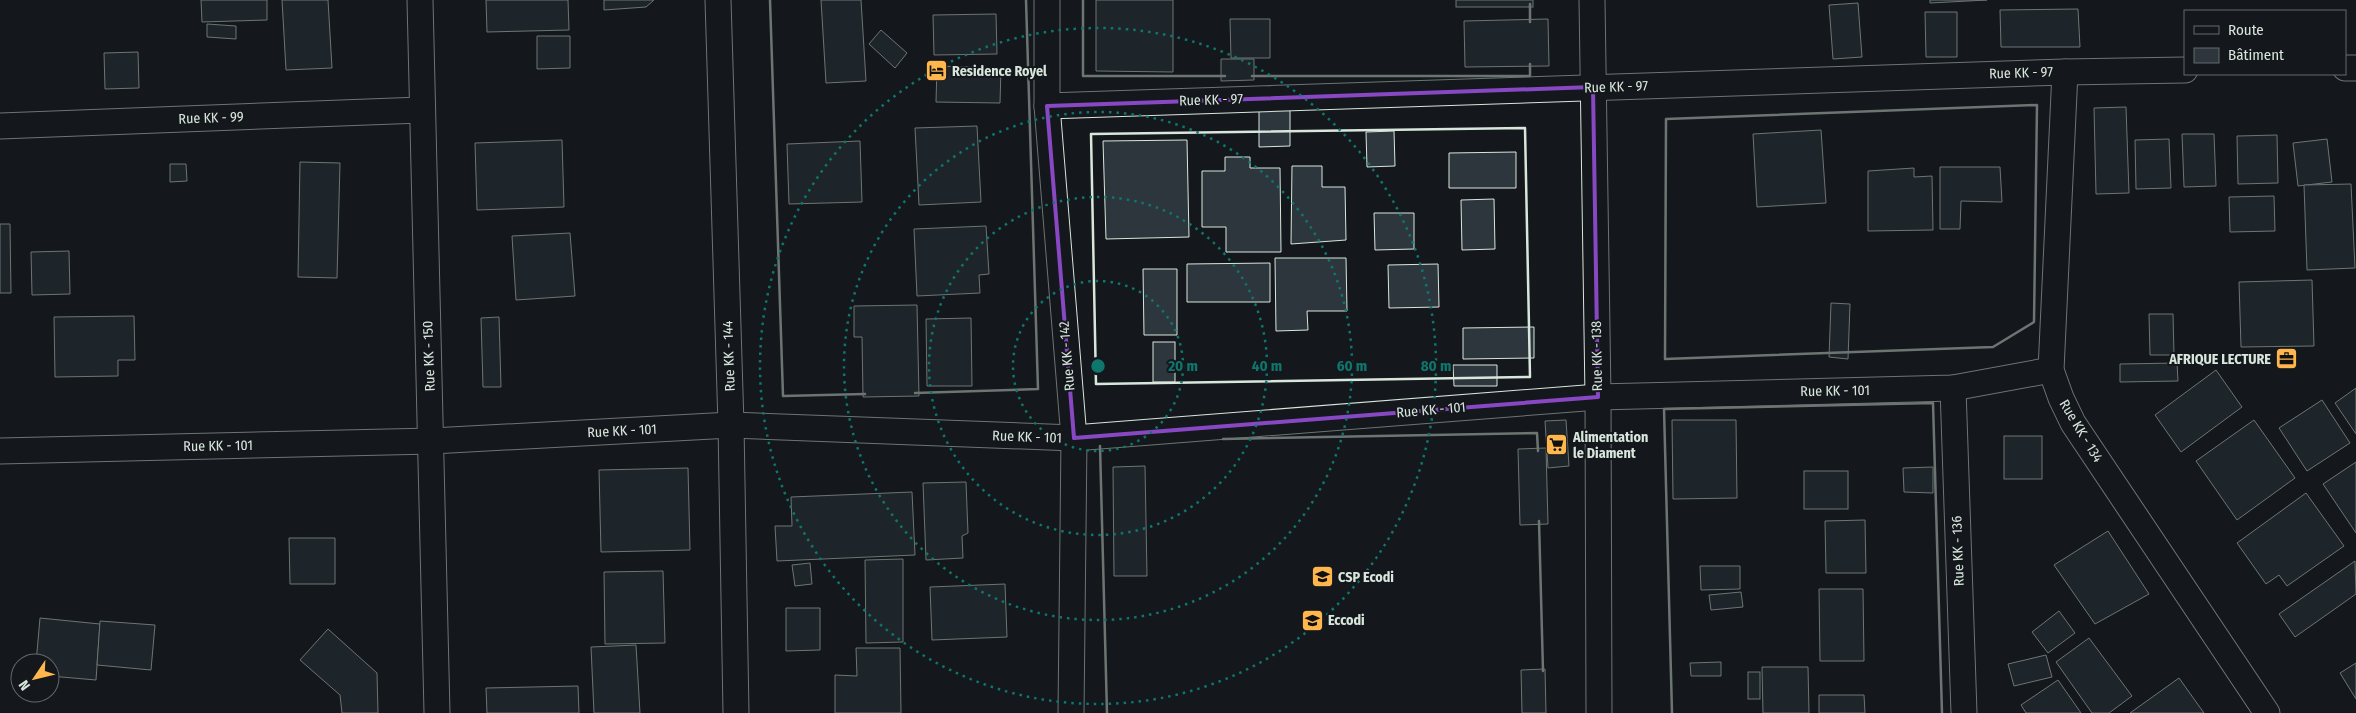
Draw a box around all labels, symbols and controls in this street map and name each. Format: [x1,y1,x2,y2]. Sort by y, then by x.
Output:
legend [2184,10,2346,75]
text: Route [2228,21,2264,39]
text: Bâtiment [2228,46,2284,64]
hotel icon: Residence Royel [924,59,948,83]
place label: Residence Royel [952,63,1047,80]
street label: Rue KK - 97 [1989,63,2054,83]
street label: Rue KK - 97 [1584,77,1649,97]
street label: Rue KK - 97 [1179,90,1244,110]
street label: Rue KK - 99 [178,108,244,128]
street label: Rue KK - 150 [419,320,439,392]
street label: Rue KK - 144 [719,320,739,392]
street label: Rue KK - 142 [1055,320,1079,392]
street label: Rue KK - 138 [1588,321,1606,391]
office icon: AFRIQUE LECTURE [2275,347,2299,371]
place label: AFRIQUE LECTURE [2168,351,2271,368]
centre of rings [1089,357,1107,375]
text: 20 m [1167,357,1198,375]
text: 40 m [1252,357,1282,375]
text: 60 m [1337,357,1367,375]
text: 80 m [1421,357,1451,375]
street label: Rue KK - 101 [1800,382,1870,400]
street label: Rue KK - 134 [2056,397,2106,466]
street label: Rue KK - 101 [1396,398,1466,422]
street label: Rue KK - 101 [587,421,657,441]
street label: Rue KK - 101 [992,427,1062,447]
place label: Alimentation le Diament [1572,429,1648,462]
supermarket icon: Alimentation le Diament [1545,433,1569,457]
street label: Rue KK - 101 [183,437,253,455]
street label: Rue KK - 136 [1948,515,1968,586]
school or university icon: CSP Ecodi [1310,565,1334,589]
place label: CSP Ecodi [1338,569,1394,586]
school or university icon: Eccodi [1300,608,1324,632]
place label: Eccodi [1328,612,1365,629]
north arrow [10,653,60,703]
text: N [15,677,34,693]

